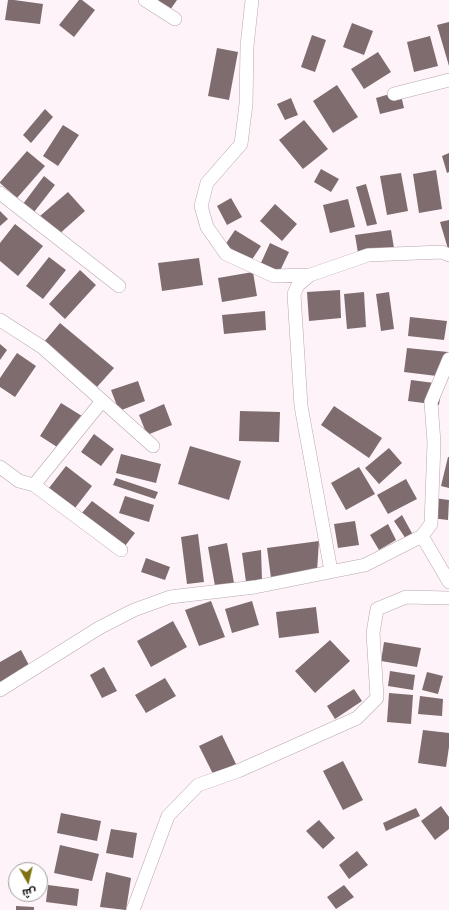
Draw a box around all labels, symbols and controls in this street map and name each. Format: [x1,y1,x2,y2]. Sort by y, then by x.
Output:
north arrow [8,862,48,902]
text: ش [22,885,38,902]

